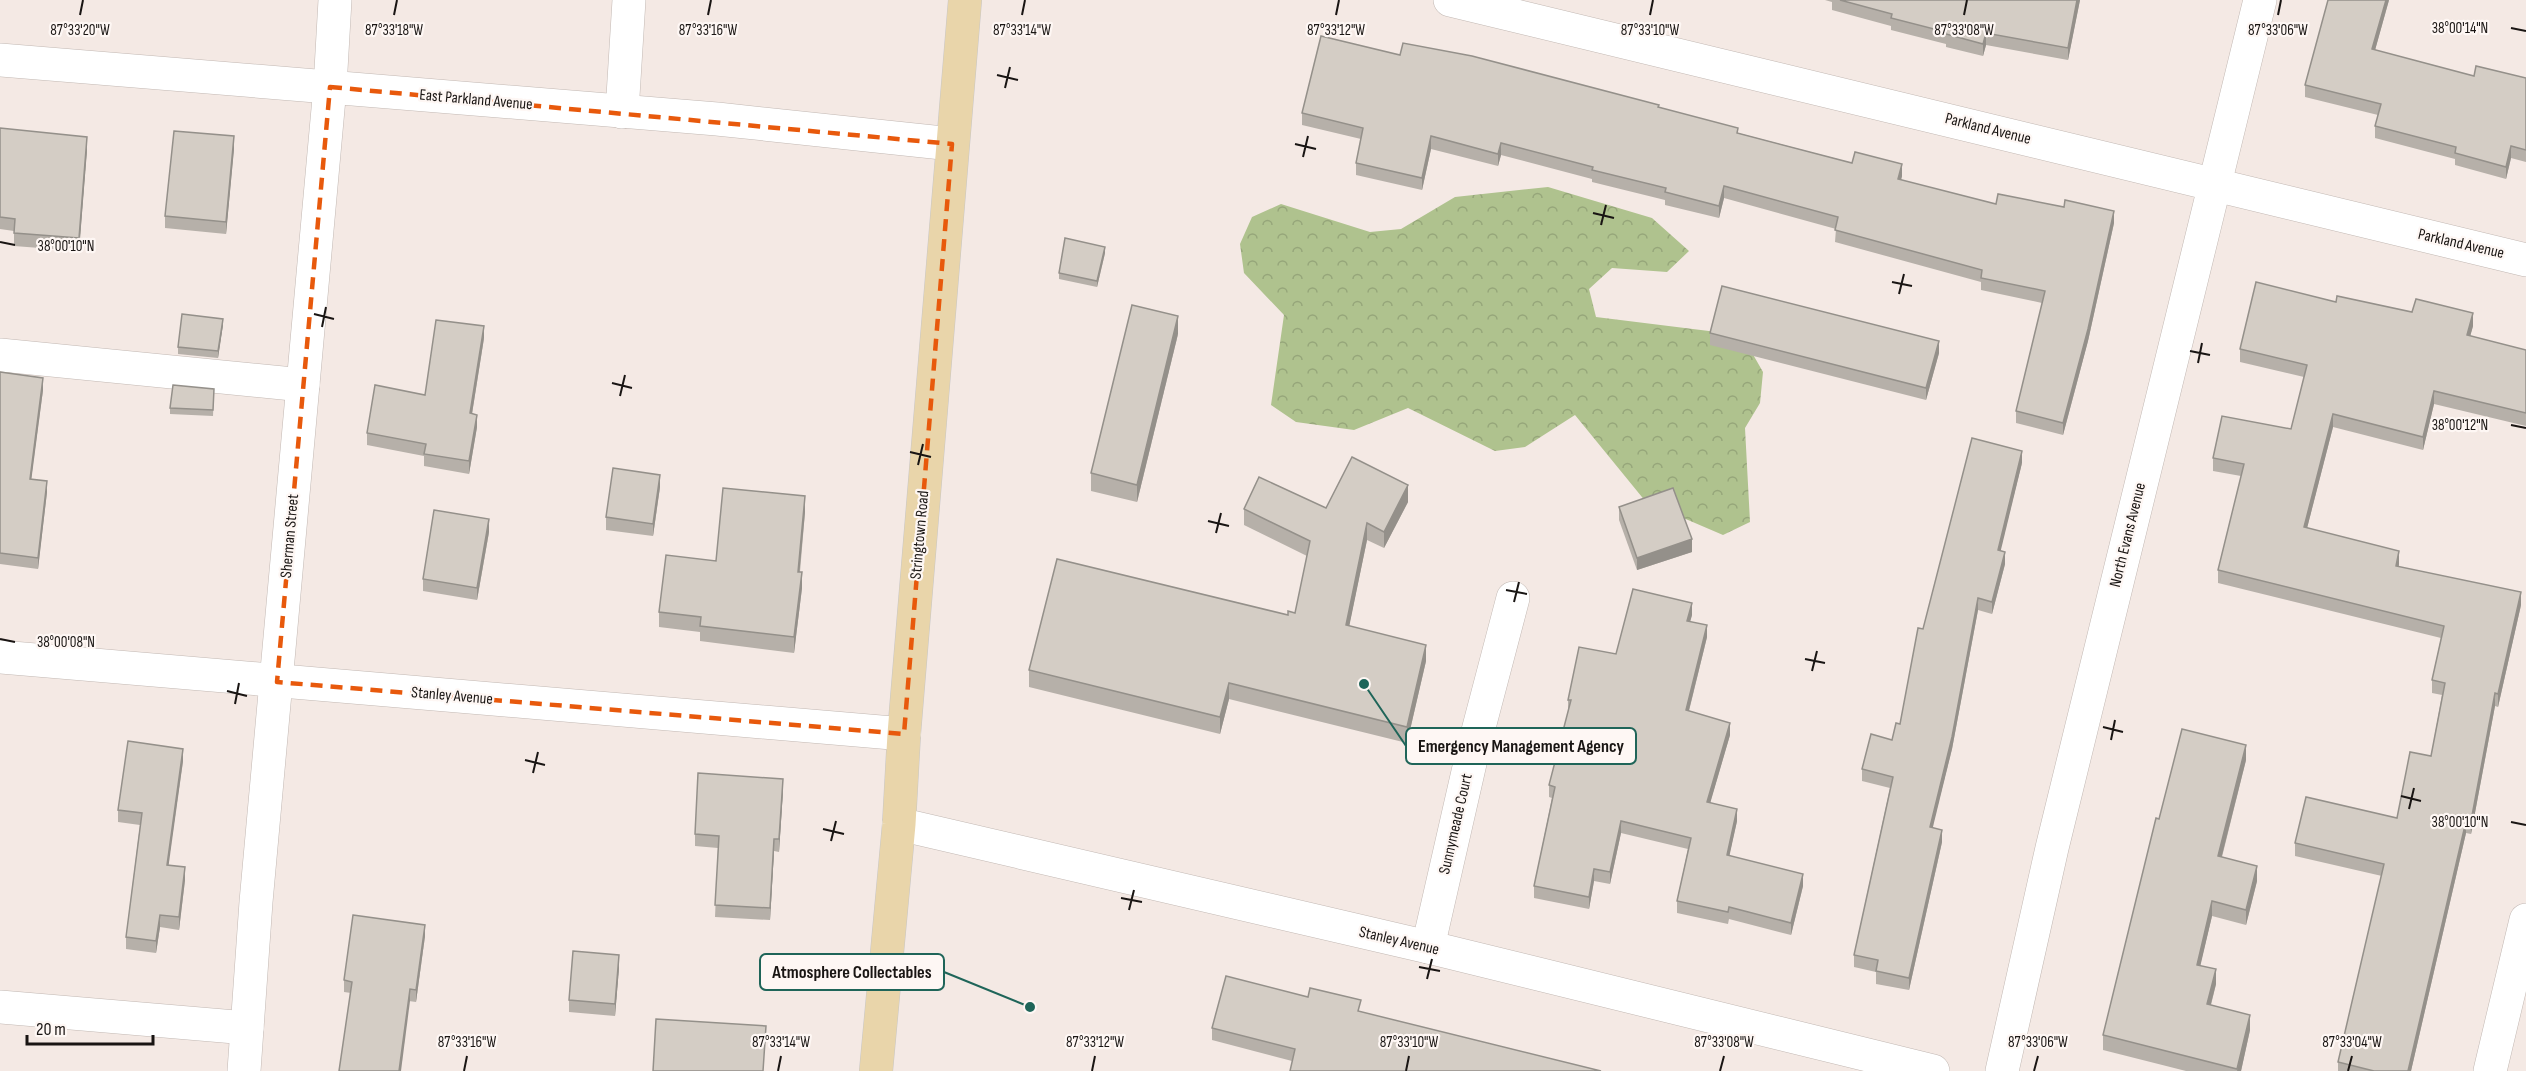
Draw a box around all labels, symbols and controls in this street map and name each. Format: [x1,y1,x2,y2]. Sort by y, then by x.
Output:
text: 38°00'14"N [2432,19,2488,38]
text: 87°33'20"W [50,21,110,40]
text: 87°33'18"W [365,21,423,40]
text: 87°33'16"W [679,21,737,40]
text: 87°33'14"W [993,21,1051,40]
text: 87°33'12"W [1307,21,1365,40]
text: 87°33'10"W [1621,21,1679,40]
text: 87°33'08"W [1934,21,1994,40]
text: 87°33'06"W [2248,21,2308,40]
street label: East Parkland Avenue [419,86,533,114]
street label: Parkland Avenue [1943,109,2033,149]
street label: Parkland Avenue [2416,225,2506,263]
text: 38°00'10"N [38,237,94,256]
text: 38°00'12"N [2432,416,2488,435]
street label: North Evans Avenue [2106,481,2150,589]
street label: Stringtown Road [907,490,933,580]
street label: Sherman Street [277,493,303,579]
text: 38°00'08"N [37,633,95,652]
street label: Stanley Avenue [410,683,494,709]
callout: Emergency Management Agency [1406,728,1636,764]
text: Emergency Management Agency [1418,736,1625,757]
street label: Sunnymeade Court [1435,772,1477,876]
text: 38°00'10"N [2432,813,2488,832]
street label: Stanley Avenue [1357,923,1441,959]
callout: Atmosphere Collectables [760,954,944,990]
text: Atmosphere Collectables [771,962,932,983]
scale bar [27,1008,153,1046]
text: 20 m [36,1019,66,1040]
text: 87°33'16"W [438,1033,496,1052]
text: 87°33'14"W [752,1033,810,1052]
text: 87°33'12"W [1066,1033,1124,1052]
text: 87°33'10"W [1380,1033,1438,1052]
text: 87°33'08"W [1694,1033,1754,1052]
text: 87°33'06"W [2008,1033,2068,1052]
text: 87°33'04"W [2322,1033,2382,1052]

